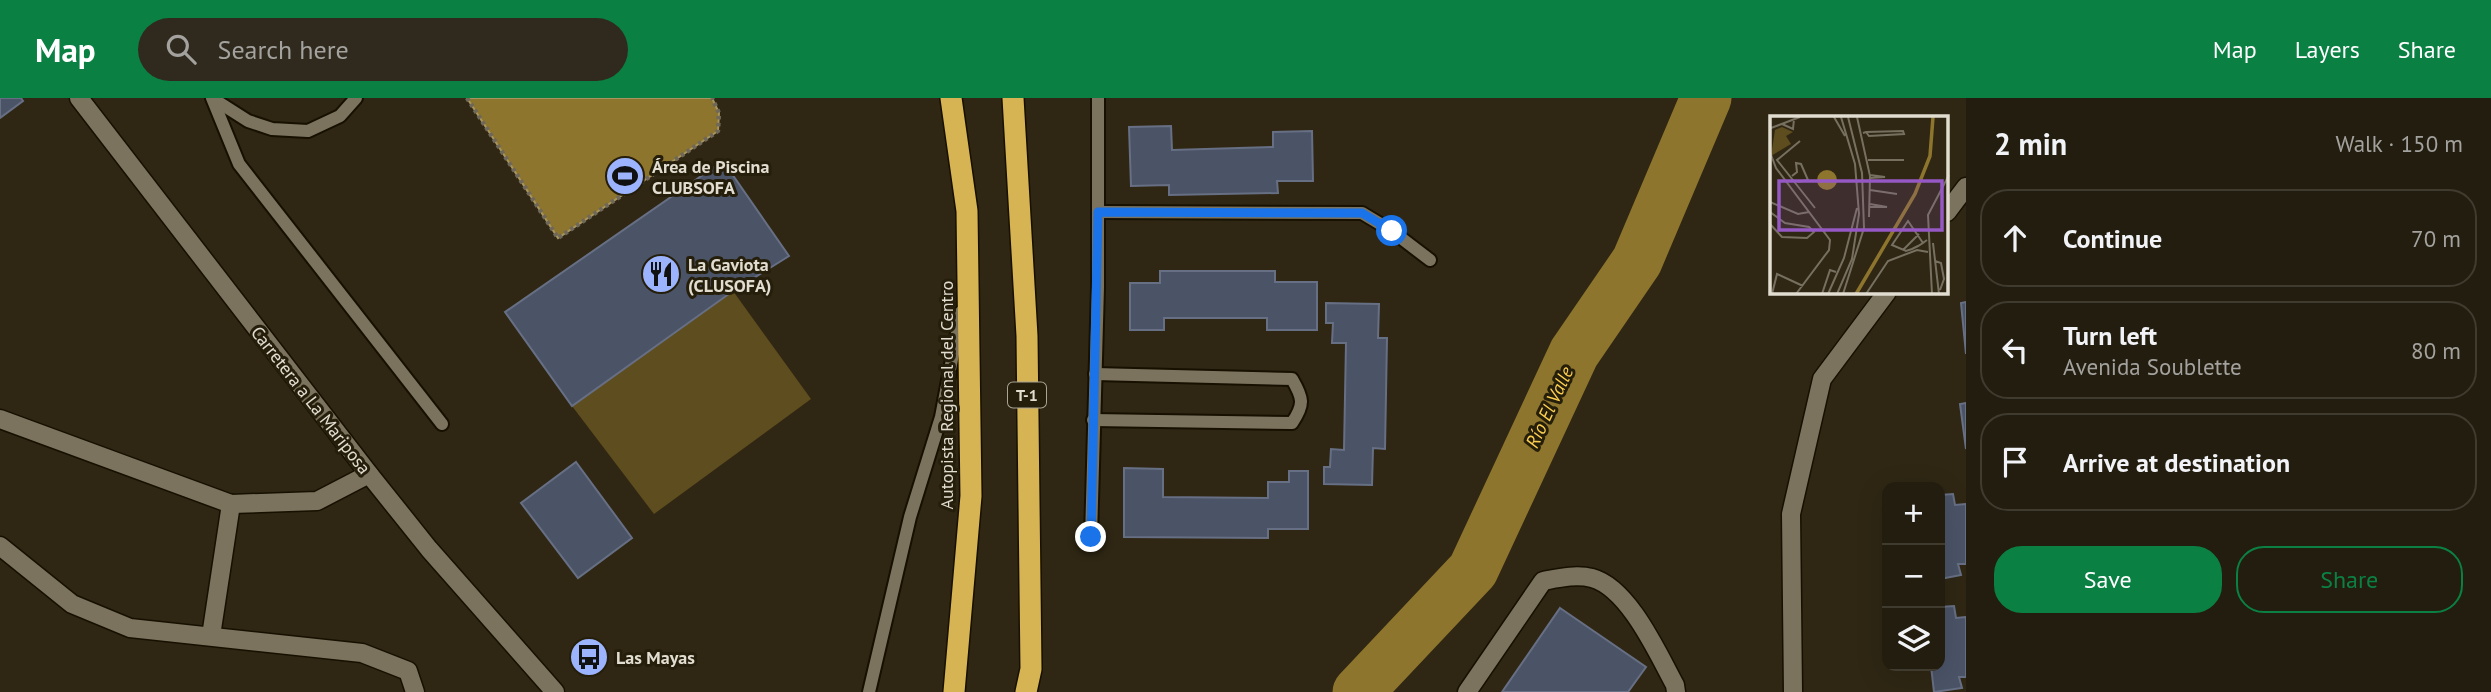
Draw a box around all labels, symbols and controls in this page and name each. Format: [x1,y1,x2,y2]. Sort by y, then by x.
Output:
search box [138,18,628,81]
text: Map [35,28,96,71]
icon: search [162,30,200,68]
text: Search here [218,33,349,66]
text: Map [2213,34,2257,65]
text: Layers [2295,34,2360,65]
text: Share [2398,34,2456,65]
inset map [1770,116,1948,294]
text: 2 min [1994,124,2067,163]
text: Walk · 150 m [2336,129,2463,158]
sports icon: Área de Piscina CLUBSOFA [604,155,646,197]
place label: Área de Piscina CLUBSOFA [652,155,769,199]
route start [1376,215,1407,246]
icon: ahead [1996,219,2034,257]
text: Continue [2063,222,2162,255]
text: 70 m [2411,224,2461,253]
restaurant icon: La Gaviota (CLUSOFA) [640,253,682,295]
place label: La Gaviota (CLUSOFA) [688,253,771,297]
street label: Autopista Regional del Centro [935,281,958,509]
text: Turn left [2063,319,2157,352]
street label: Carretera a La Mariposa [246,321,376,479]
icon: left [1996,331,2034,369]
text: 80 m [2411,336,2461,365]
text: Avenida Soublette [2063,352,2242,381]
water label: Río El Valle [1520,362,1578,452]
road number: T-1 [1008,382,1046,408]
icon: arrive [1996,443,2034,481]
text: Arrive at destination [2063,446,2290,479]
map controls [1882,482,1945,671]
button: + [1882,482,1945,545]
route end [1075,521,1106,552]
button: − [1882,545,1945,608]
button: Save [1994,546,2222,613]
button: Share [2236,546,2463,613]
button: layers [1882,608,1945,671]
bus stop icon: Las Mayas [568,636,610,678]
place label: Las Mayas [616,646,695,669]

